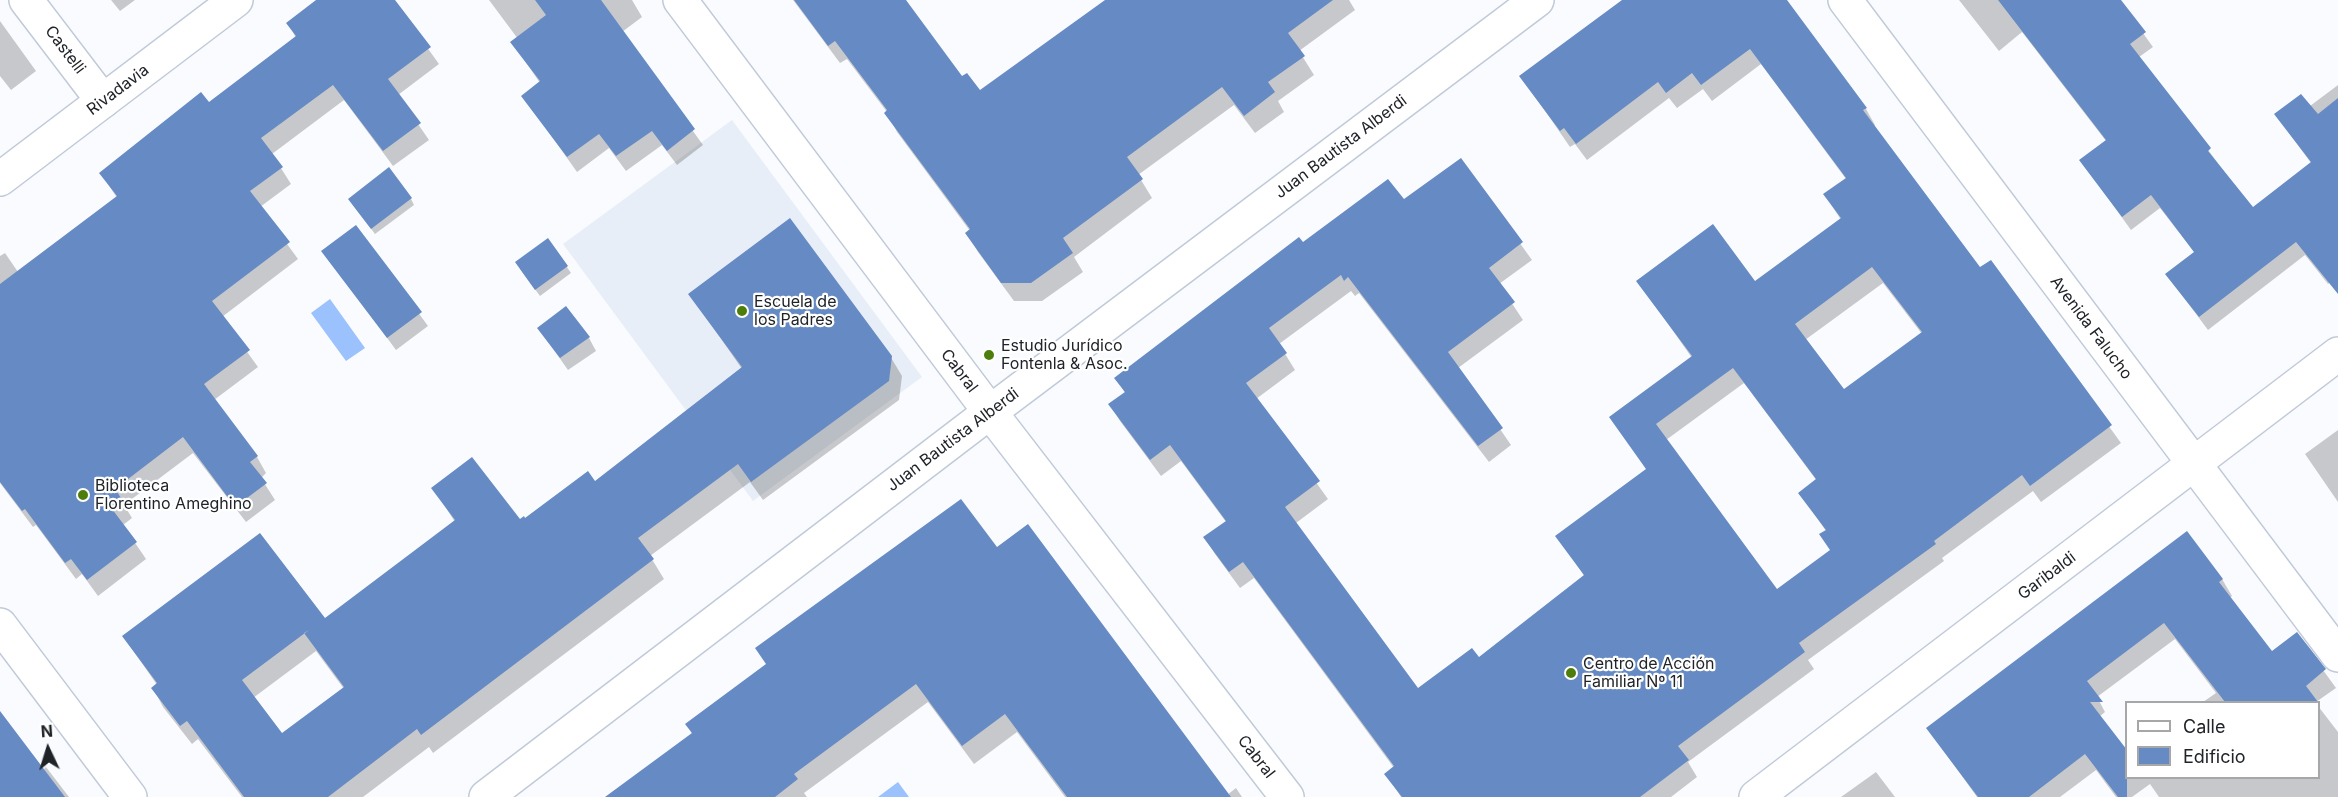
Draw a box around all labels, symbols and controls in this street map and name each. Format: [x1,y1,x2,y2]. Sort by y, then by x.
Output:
street label: Castelli [41,22,89,78]
street label: Rivadavia [83,61,153,119]
street label: Juan Bautista Alberdi [1271,91,1411,203]
street label: Avenida Falucho [2046,273,2136,383]
place label: Escuela de los Padres [754,292,836,330]
marker: Escuela de los Padres [735,304,749,318]
place label: Estudio Jurídico Fontenla & Asoc. [1001,336,1128,374]
street label: Cabral [936,346,982,396]
marker: Estudio Jurídico Fontenla & Asoc. [982,348,996,362]
street label: Juan Bautista Alberdi [883,384,1023,496]
place label: Biblioteca Florentino Ameghino [95,476,252,514]
marker: Biblioteca Florentino Ameghino [76,488,90,502]
street label: Garibaldi [2014,548,2080,604]
place label: Centro de Acción Familiar Nº 11 [1583,654,1714,692]
marker: Centro de Acción Familiar Nº 11 [1564,666,1578,680]
legend [2125,701,2320,779]
text: Calle [2183,716,2225,737]
north arrow [18,719,78,779]
text: N [40,721,54,741]
street label: Cabral [1233,732,1279,782]
text: Edificio [2183,746,2246,767]

